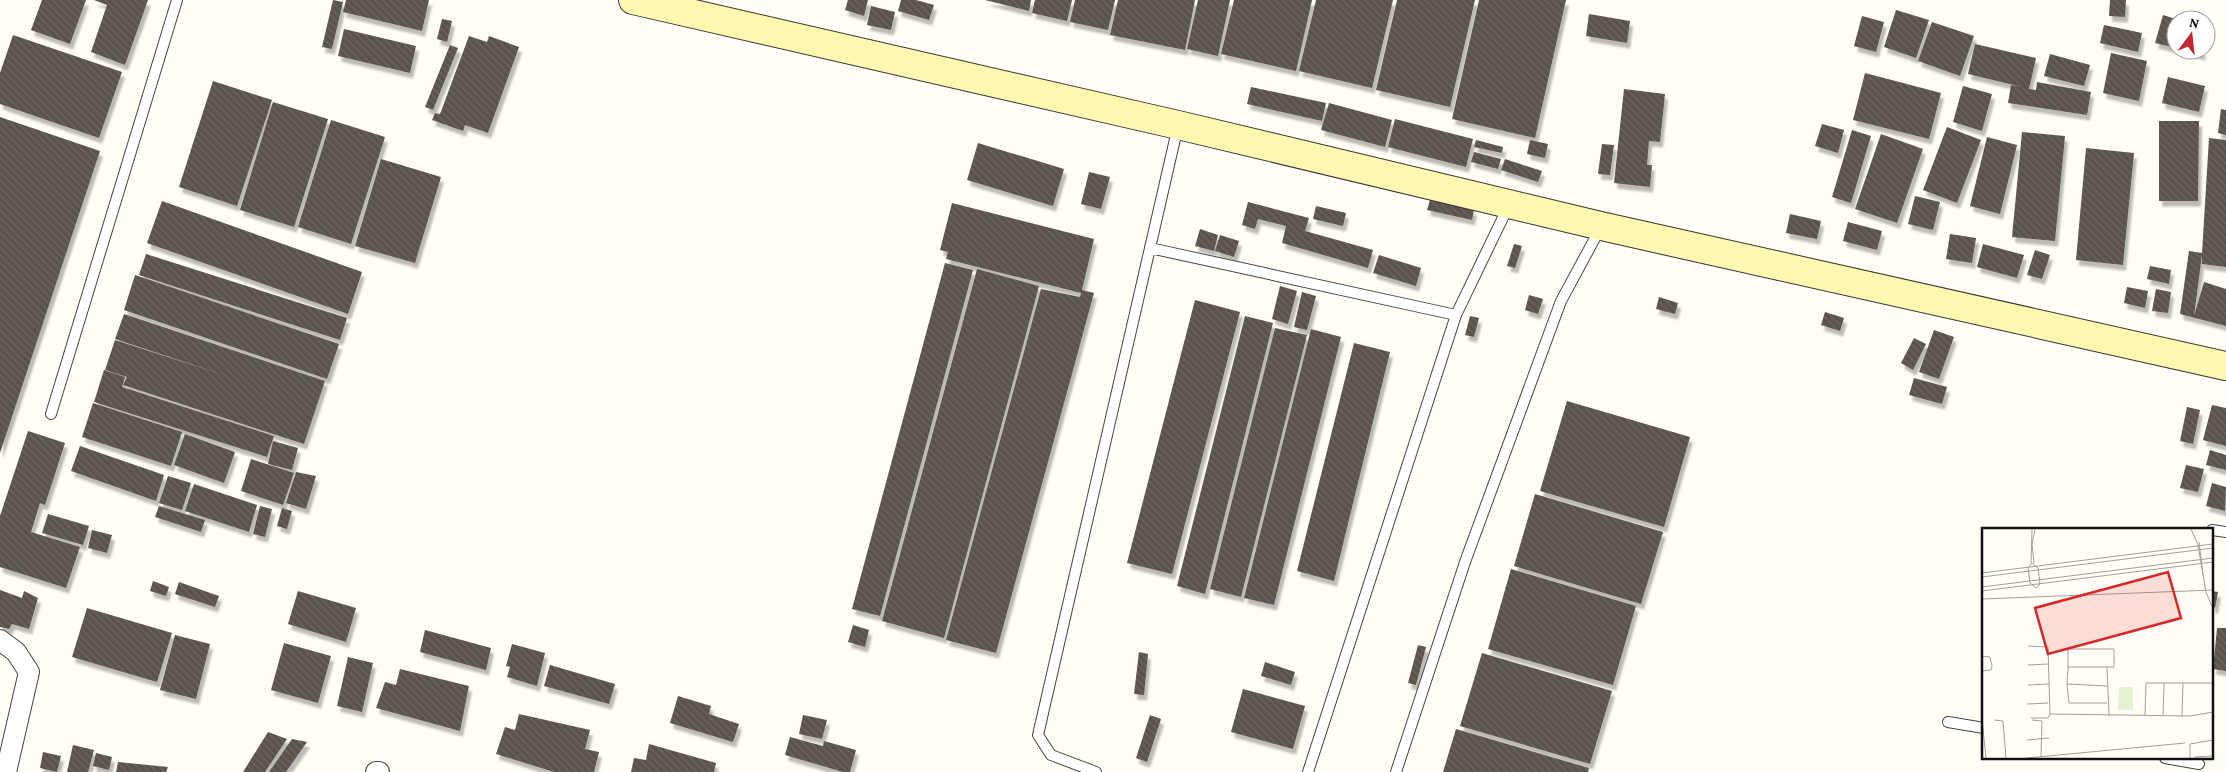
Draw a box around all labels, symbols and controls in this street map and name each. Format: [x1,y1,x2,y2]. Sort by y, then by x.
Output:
north arrow [2166,10,2216,60]
text: N [2188,13,2201,32]
inset map [1982,528,2214,760]

